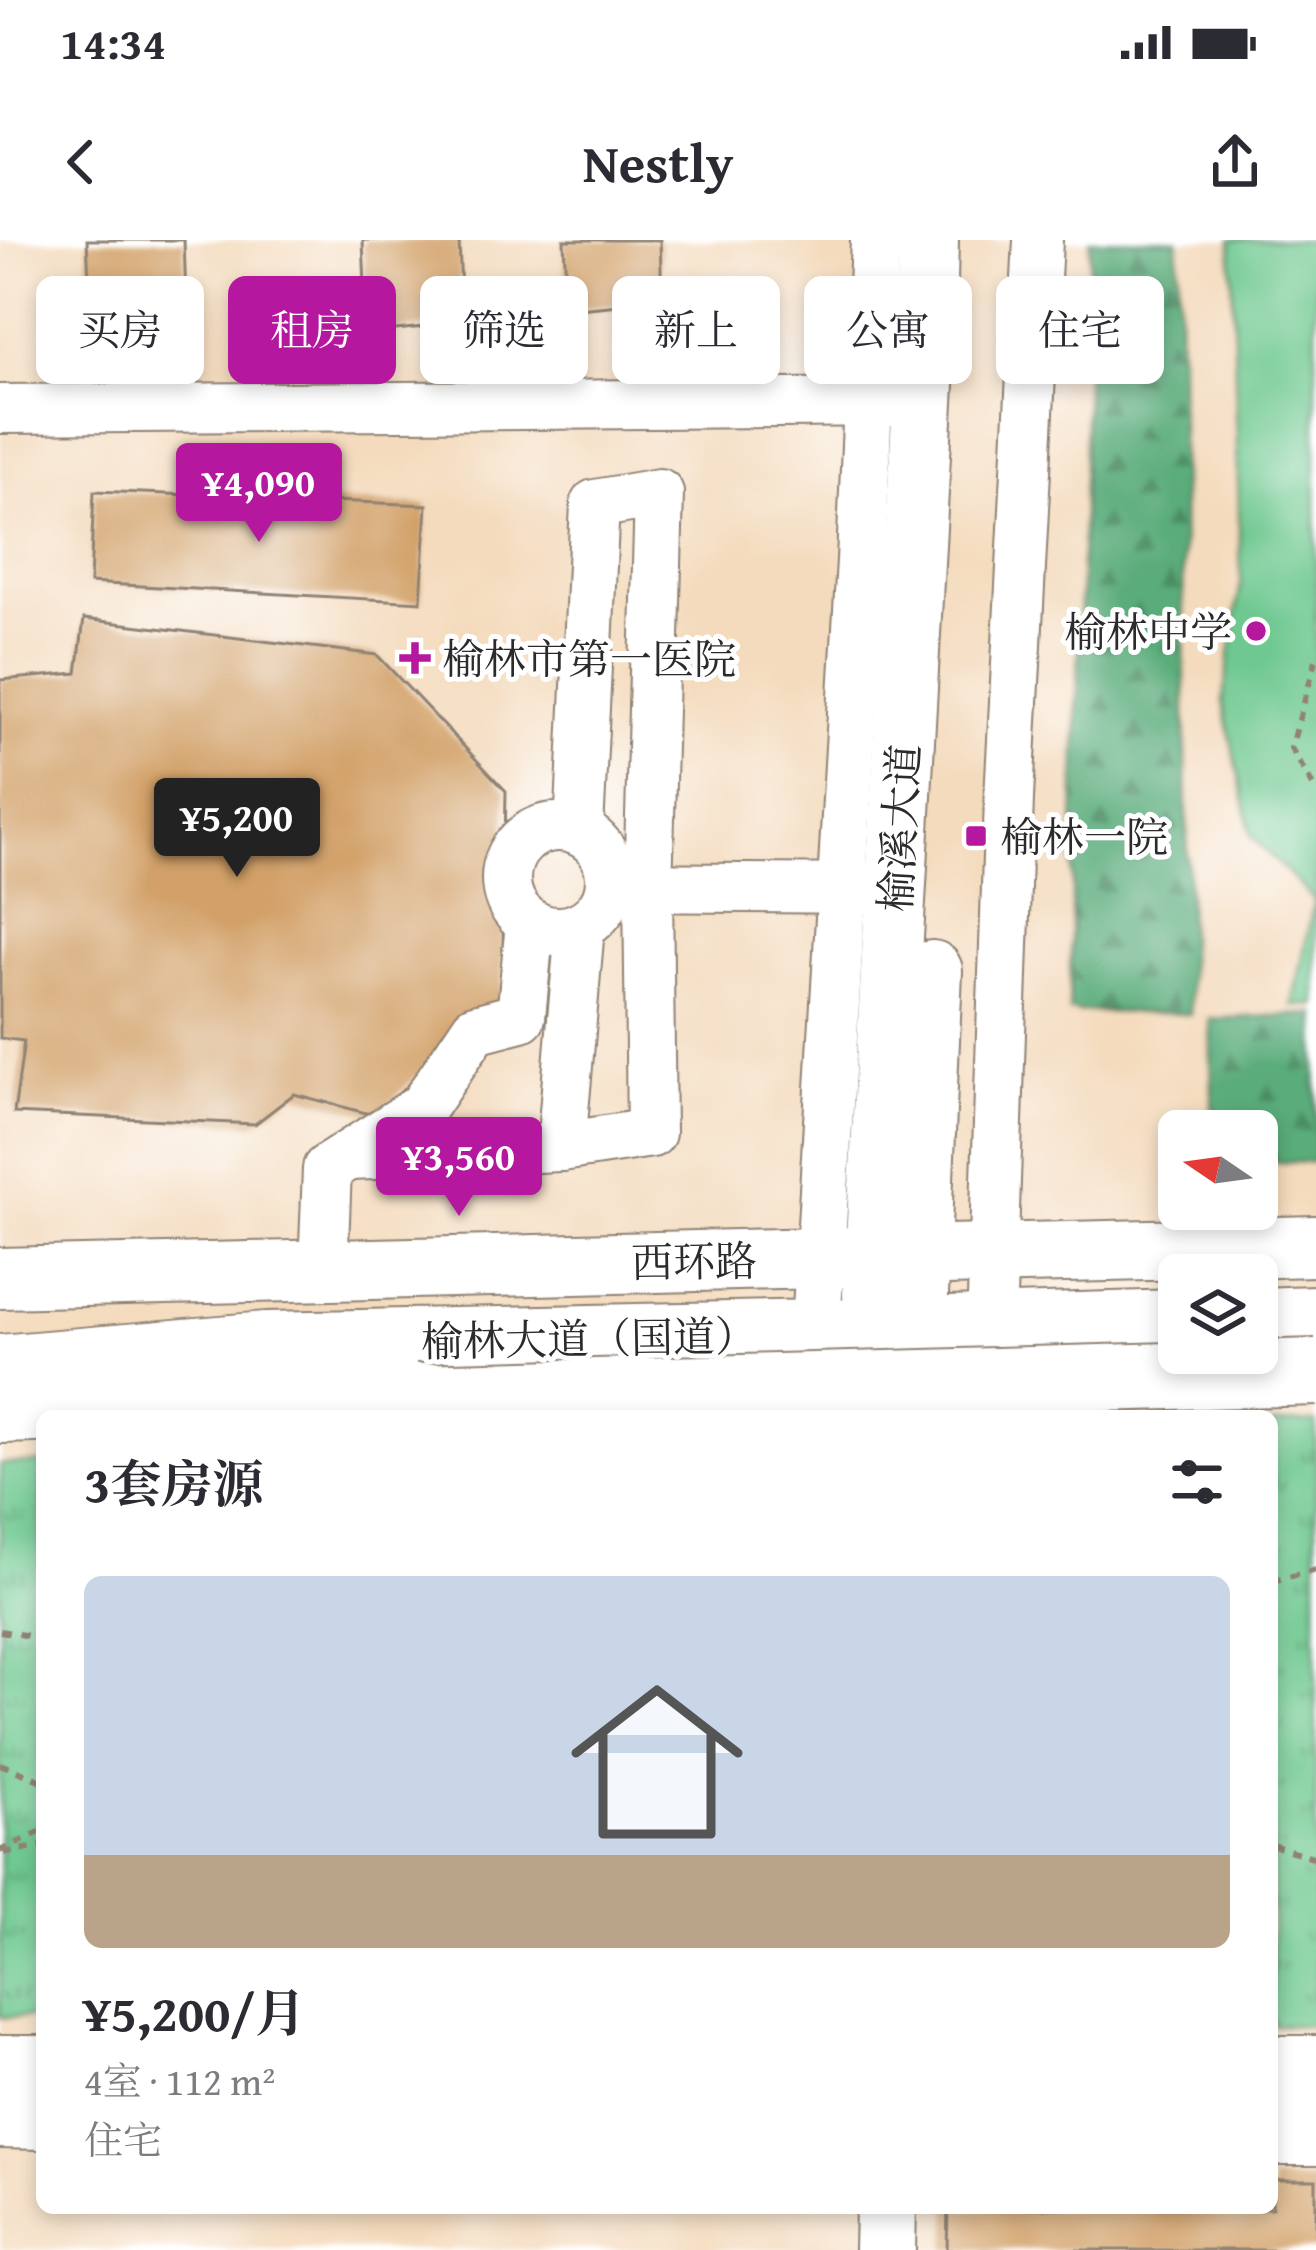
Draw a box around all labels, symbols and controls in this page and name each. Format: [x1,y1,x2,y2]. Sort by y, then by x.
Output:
text: 14:34 [60,10,166,75]
text: Nestly [583,123,733,202]
icon: back [48,129,114,195]
icon: share [1202,129,1268,195]
chip: 买房 [36,276,204,384]
chip: 租房 [228,276,396,384]
chip: 筛选 [420,276,588,384]
chip: 新上 [612,276,780,384]
chip: 公寓 [804,276,972,384]
chip: 住宅 [996,276,1164,384]
pin: ¥4,090 [161,443,357,545]
text: ¥4,090 [203,453,315,510]
place label: 榆林中学 [1064,601,1232,662]
marker: 榆林中学 [1243,618,1269,644]
place label: 榆林市第一医院 [442,628,736,689]
marker: 榆林市第一医院 [399,642,431,674]
street label: 榆溪大道 [864,743,934,913]
pin: ¥5,200 [139,778,335,880]
text: ¥5,200 [181,788,293,845]
place label: 榆林一院 [1000,806,1168,867]
marker: 榆林一院 [963,823,989,849]
north arrow [1158,1110,1278,1230]
map controls [1158,1110,1278,1374]
pin: ¥3,560 [361,1117,557,1219]
text: ¥3,560 [403,1127,515,1184]
street label: 西环路 [630,1229,758,1293]
button: layers [1158,1254,1278,1374]
street label: 榆林大道（国道） [420,1305,758,1371]
text: 3套房源 [84,1446,263,1521]
icon: filters [1164,1449,1230,1515]
icon: home [549,1654,765,1870]
text: ¥5,200/月 [84,1975,306,2050]
text: 4室 · 112 m² [84,2052,275,2109]
text: 住宅 [84,2111,162,2168]

